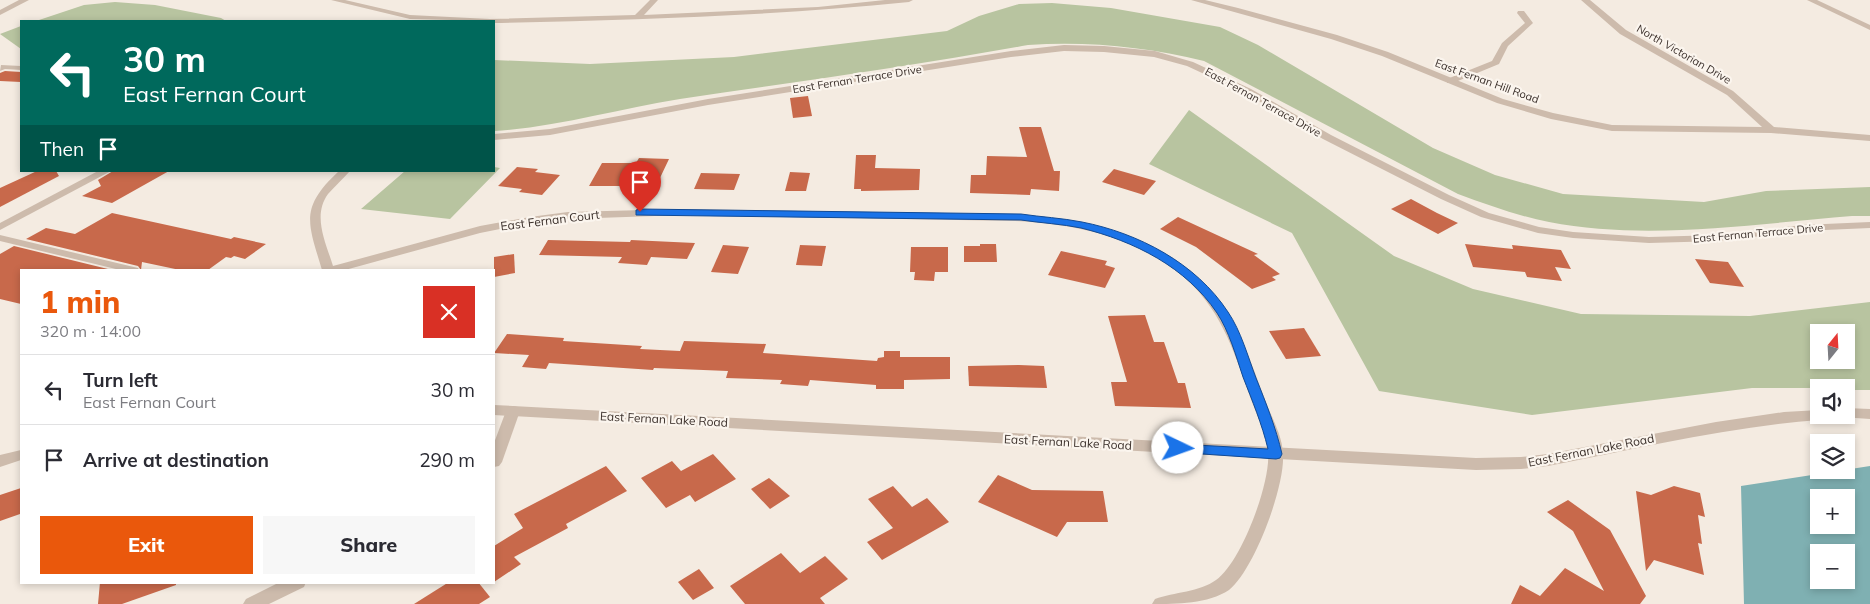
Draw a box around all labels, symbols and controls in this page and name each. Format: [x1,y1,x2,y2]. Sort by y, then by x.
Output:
street label: North Victorian Drive [1634,21,1734,87]
text: 30 m [123,37,206,81]
icon: left [40,40,105,105]
street label: East Fernan Hill Road [1433,56,1541,106]
street label: East Fernan Terrace Drive [791,62,923,96]
street label: East Fernan Terrace Drive [1203,64,1323,140]
text: East Fernan Court [123,80,306,108]
icon: arrive [94,135,122,163]
text: Then [40,137,84,161]
pin [619,161,661,212]
icon: arrive [626,168,654,196]
street label: East Fernan Court [500,206,600,234]
street label: East Fernan Terrace Drive [1692,220,1824,246]
text: 1 min [40,283,120,321]
button: close [423,286,475,338]
text: 320 m · 14:00 [40,321,141,341]
north arrow [1810,324,1855,369]
map controls [1810,324,1855,589]
text: Turn left [83,368,158,392]
icon: left [40,376,68,404]
text: 30 m [431,378,475,402]
button: sound [1810,379,1855,424]
text: East Fernan Court [83,392,216,412]
street label: East Fernan Lake Road [600,408,728,430]
position arrow [1151,421,1203,473]
street label: East Fernan Lake Road [1527,430,1655,470]
street label: East Fernan Lake Road [1004,431,1132,453]
button: layers [1810,434,1855,479]
icon: arrive [40,446,68,474]
text: Arrive at destination [83,448,269,472]
text: 290 m [419,448,475,472]
button: + [1810,489,1855,534]
button: Exit [40,516,253,574]
button: Share [263,516,475,574]
button: − [1810,544,1855,589]

